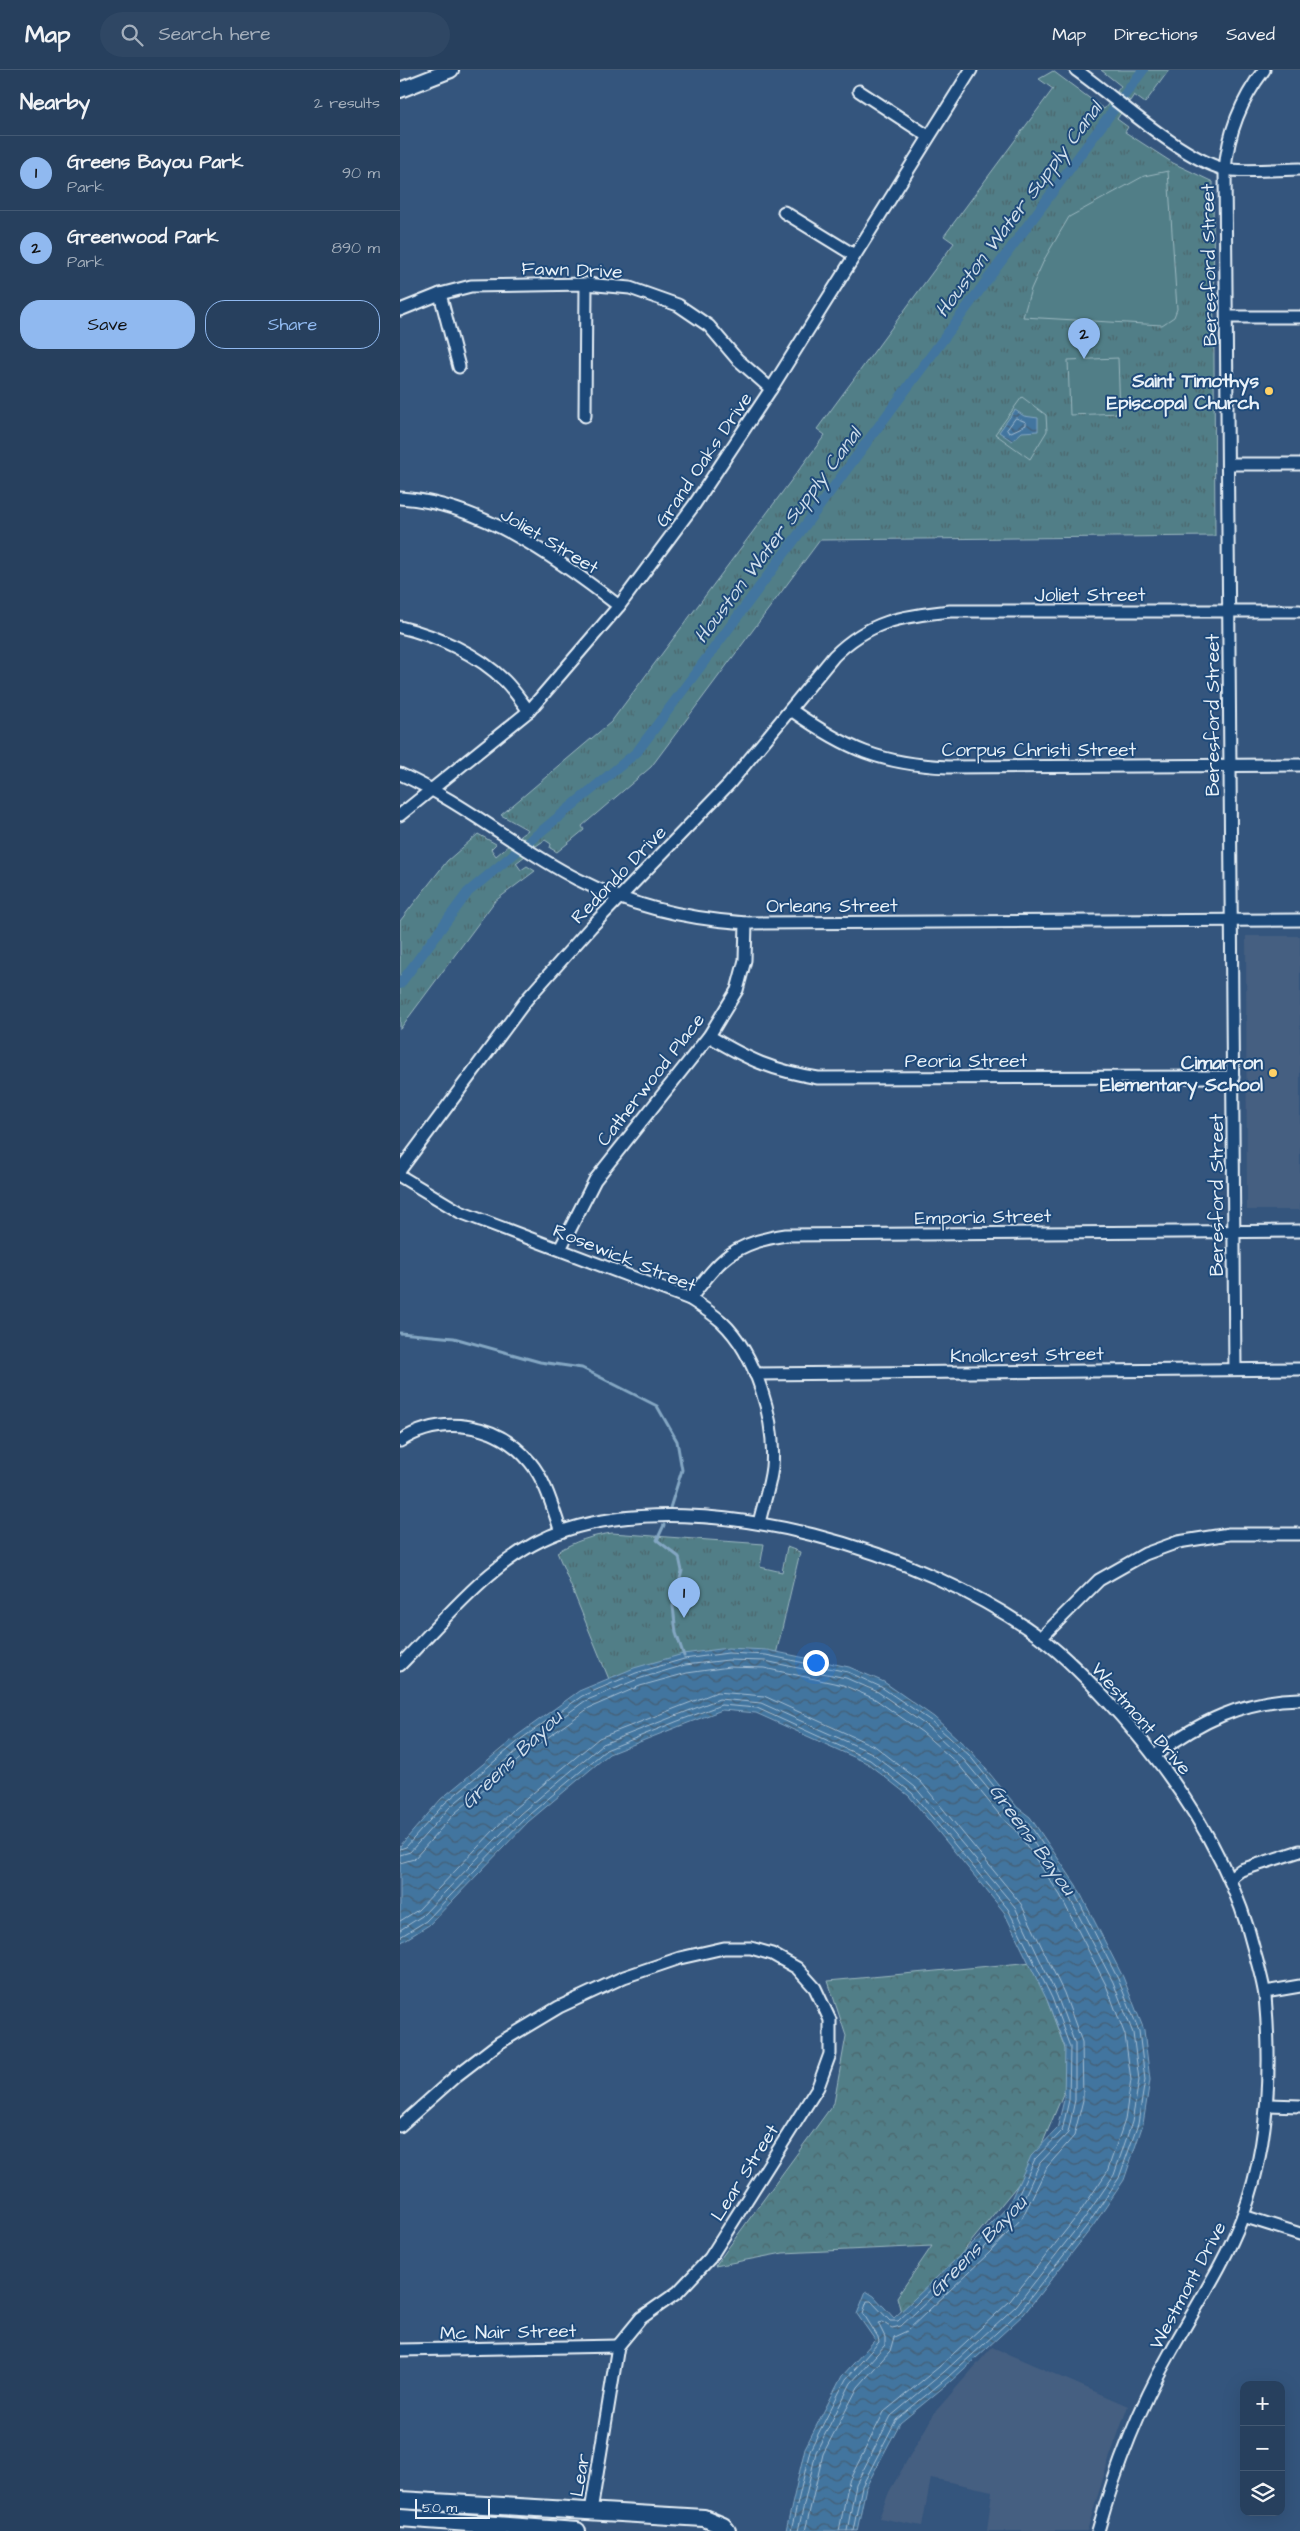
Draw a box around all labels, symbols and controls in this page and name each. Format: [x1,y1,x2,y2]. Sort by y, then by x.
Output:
search box [100,12,450,57]
text: Map [25,18,70,52]
icon: search [118,21,146,49]
text: Search here [158,21,271,48]
text: Map [1052,22,1086,47]
text: Directions [1114,22,1198,47]
text: Saved [1226,22,1275,47]
text: Nearby [20,88,90,117]
text: 2 results [314,92,380,114]
water label: Houston Water Supply Canal [929,94,1112,324]
text: Greens Bayou Park [67,149,243,176]
text: 1 [35,162,37,184]
text: 90 m [342,162,380,184]
text: Park [67,176,104,198]
street label: Beresford Street [1195,183,1224,346]
text: Greenwood Park [67,224,219,251]
text: 2 [31,237,41,259]
text: 890 m [332,237,380,259]
text: Park [67,251,104,273]
street label: Fawn Drive [521,255,623,286]
button: Save [20,300,195,349]
button: Share [205,300,380,349]
pin: 2 [1068,318,1100,359]
place label: Saint Timothys Episcopal Church [1107,368,1260,417]
marker: Saint Timothys Episcopal Church [1263,385,1275,397]
street label: Grand Oaks Drive [649,387,759,533]
water label: Houston Water Supply Canal [688,420,871,650]
street label: Joliet Street [495,501,604,582]
street label: Joliet Street [1035,582,1146,609]
street label: Beresford Street [1200,633,1227,796]
street label: Corpus Christi Street [942,737,1137,764]
street label: Redondo Drive [565,820,673,930]
street label: Orleans Street [766,893,898,920]
street label: Catherwood Place [591,1008,712,1152]
street label: Peoria Street [905,1048,1027,1075]
place label: Cimarron Elementary School [1100,1050,1264,1100]
marker: Cimarron Elementary School [1267,1067,1279,1079]
street label: Beresford Street [1204,1113,1231,1276]
street label: Emporia Street [915,1203,1052,1232]
street label: Rosewick Street [549,1217,700,1300]
street label: Knollcrest Street [950,1341,1105,1370]
pin: 1 [668,1577,700,1618]
your location [803,1650,829,1676]
street label: Westmont Drive [1084,1657,1197,1781]
water label: Greens Bayou [455,1703,571,1816]
water label: Greens Bayou [981,1778,1083,1903]
street label: Lear Street [705,2119,786,2227]
water label: Greens Bayou [922,2188,1035,2304]
street label: Westmont Drive [1143,2217,1233,2354]
street label: Mc Nair Street [440,2318,577,2347]
map controls [1240,2381,1285,2516]
button: + [1240,2381,1285,2426]
button: − [1240,2426,1285,2471]
street label: Lear [564,2451,597,2499]
button: layers [1240,2471,1285,2516]
scale bar [415,2496,490,2519]
text: 50 m [422,2498,457,2518]

